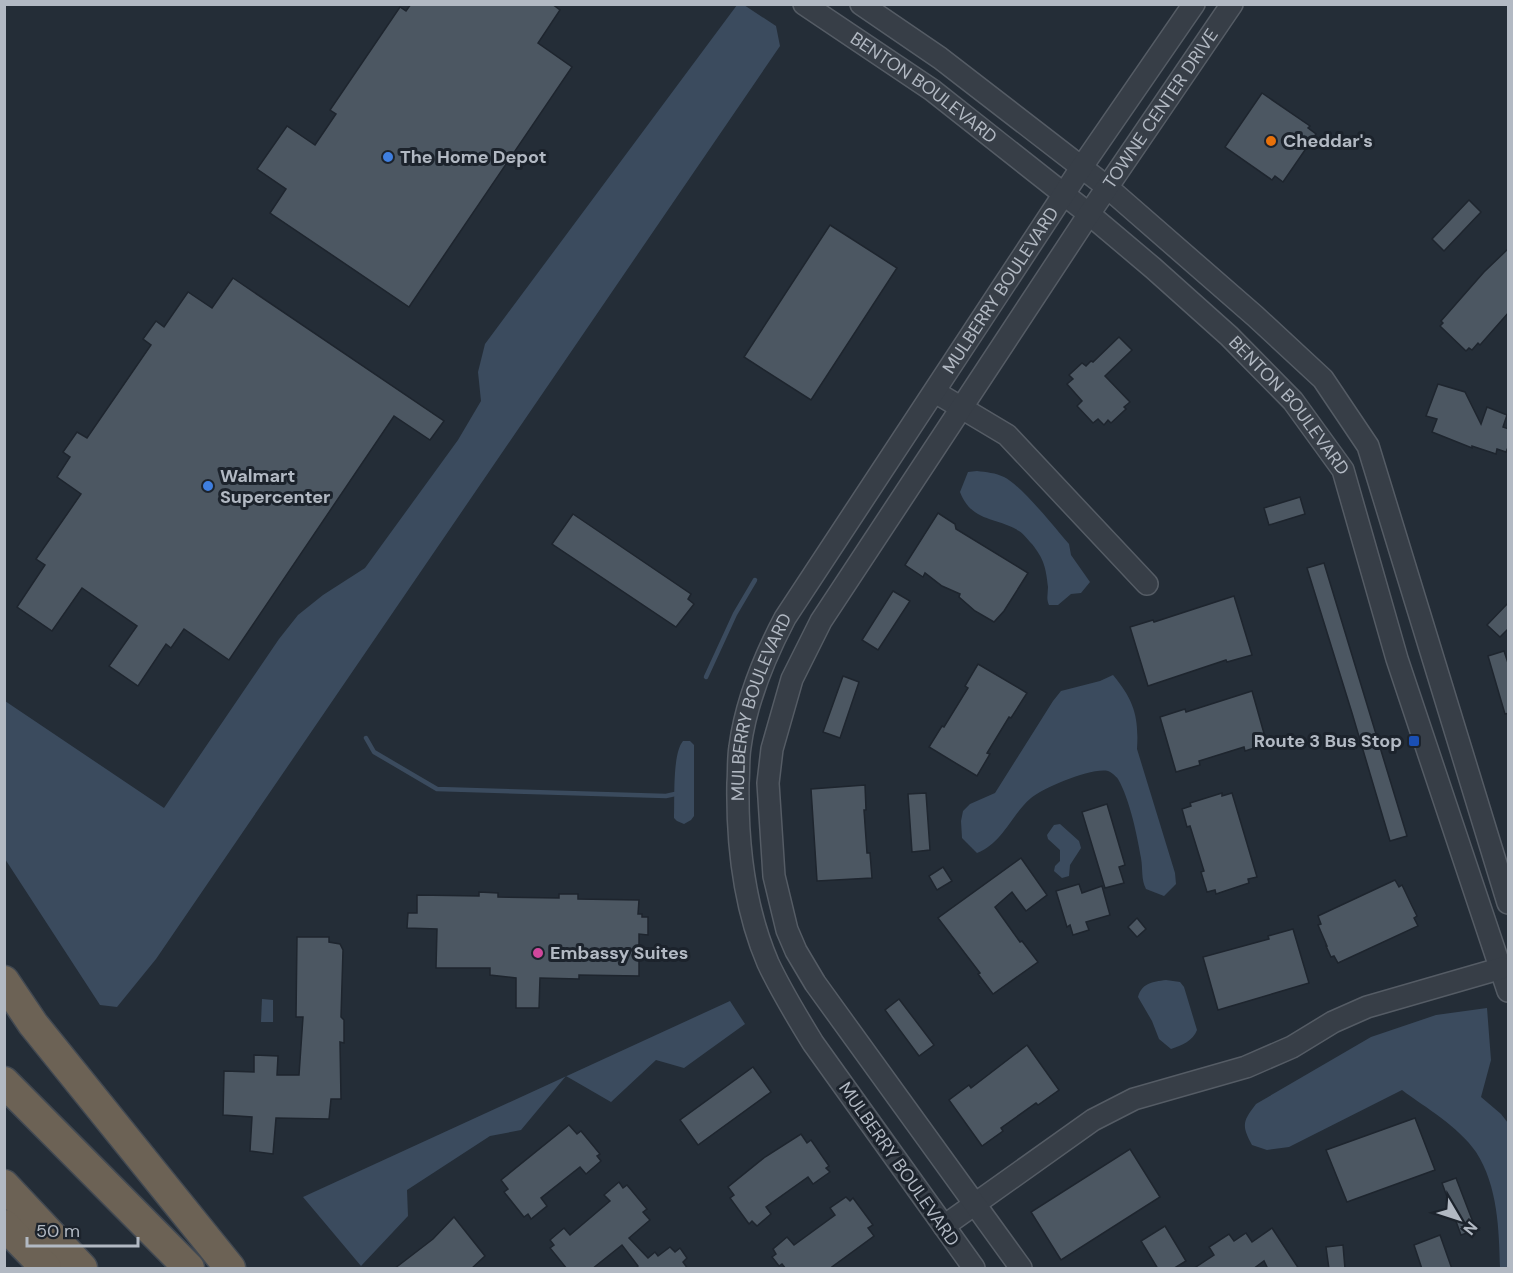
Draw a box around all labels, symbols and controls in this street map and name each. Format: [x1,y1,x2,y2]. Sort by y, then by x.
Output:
street label: TOWNE CENTER DRIVE [1098,24,1224,193]
street label: BENTON BOULEVARD [846,26,1002,149]
place label: Cheddar's [1283,129,1373,153]
marker: Cheddar's [1264,134,1278,148]
place label: The Home Depot [400,145,547,169]
marker: The Home Depot [381,150,395,164]
street label: MULBERRY BOULEVARD [937,202,1064,378]
street label: BENTON BOULEVARD [1223,331,1355,480]
place label: Walmart Supercenter [220,464,330,509]
marker: Walmart Supercenter [201,479,215,493]
street label: MULBERRY BOULEVARD [726,609,797,801]
place label: Route 3 Bus Stop [1254,729,1402,753]
marker: Route 3 Bus Stop [1407,734,1421,748]
place label: Embassy Suites [550,941,688,965]
marker: Embassy Suites [531,946,545,960]
street label: MULBERRY BOULEVARD [833,1077,965,1251]
north arrow [1429,1189,1489,1249]
scale bar [27,1210,138,1248]
text: N [1458,1217,1482,1239]
text: 50 m [36,1219,80,1243]

